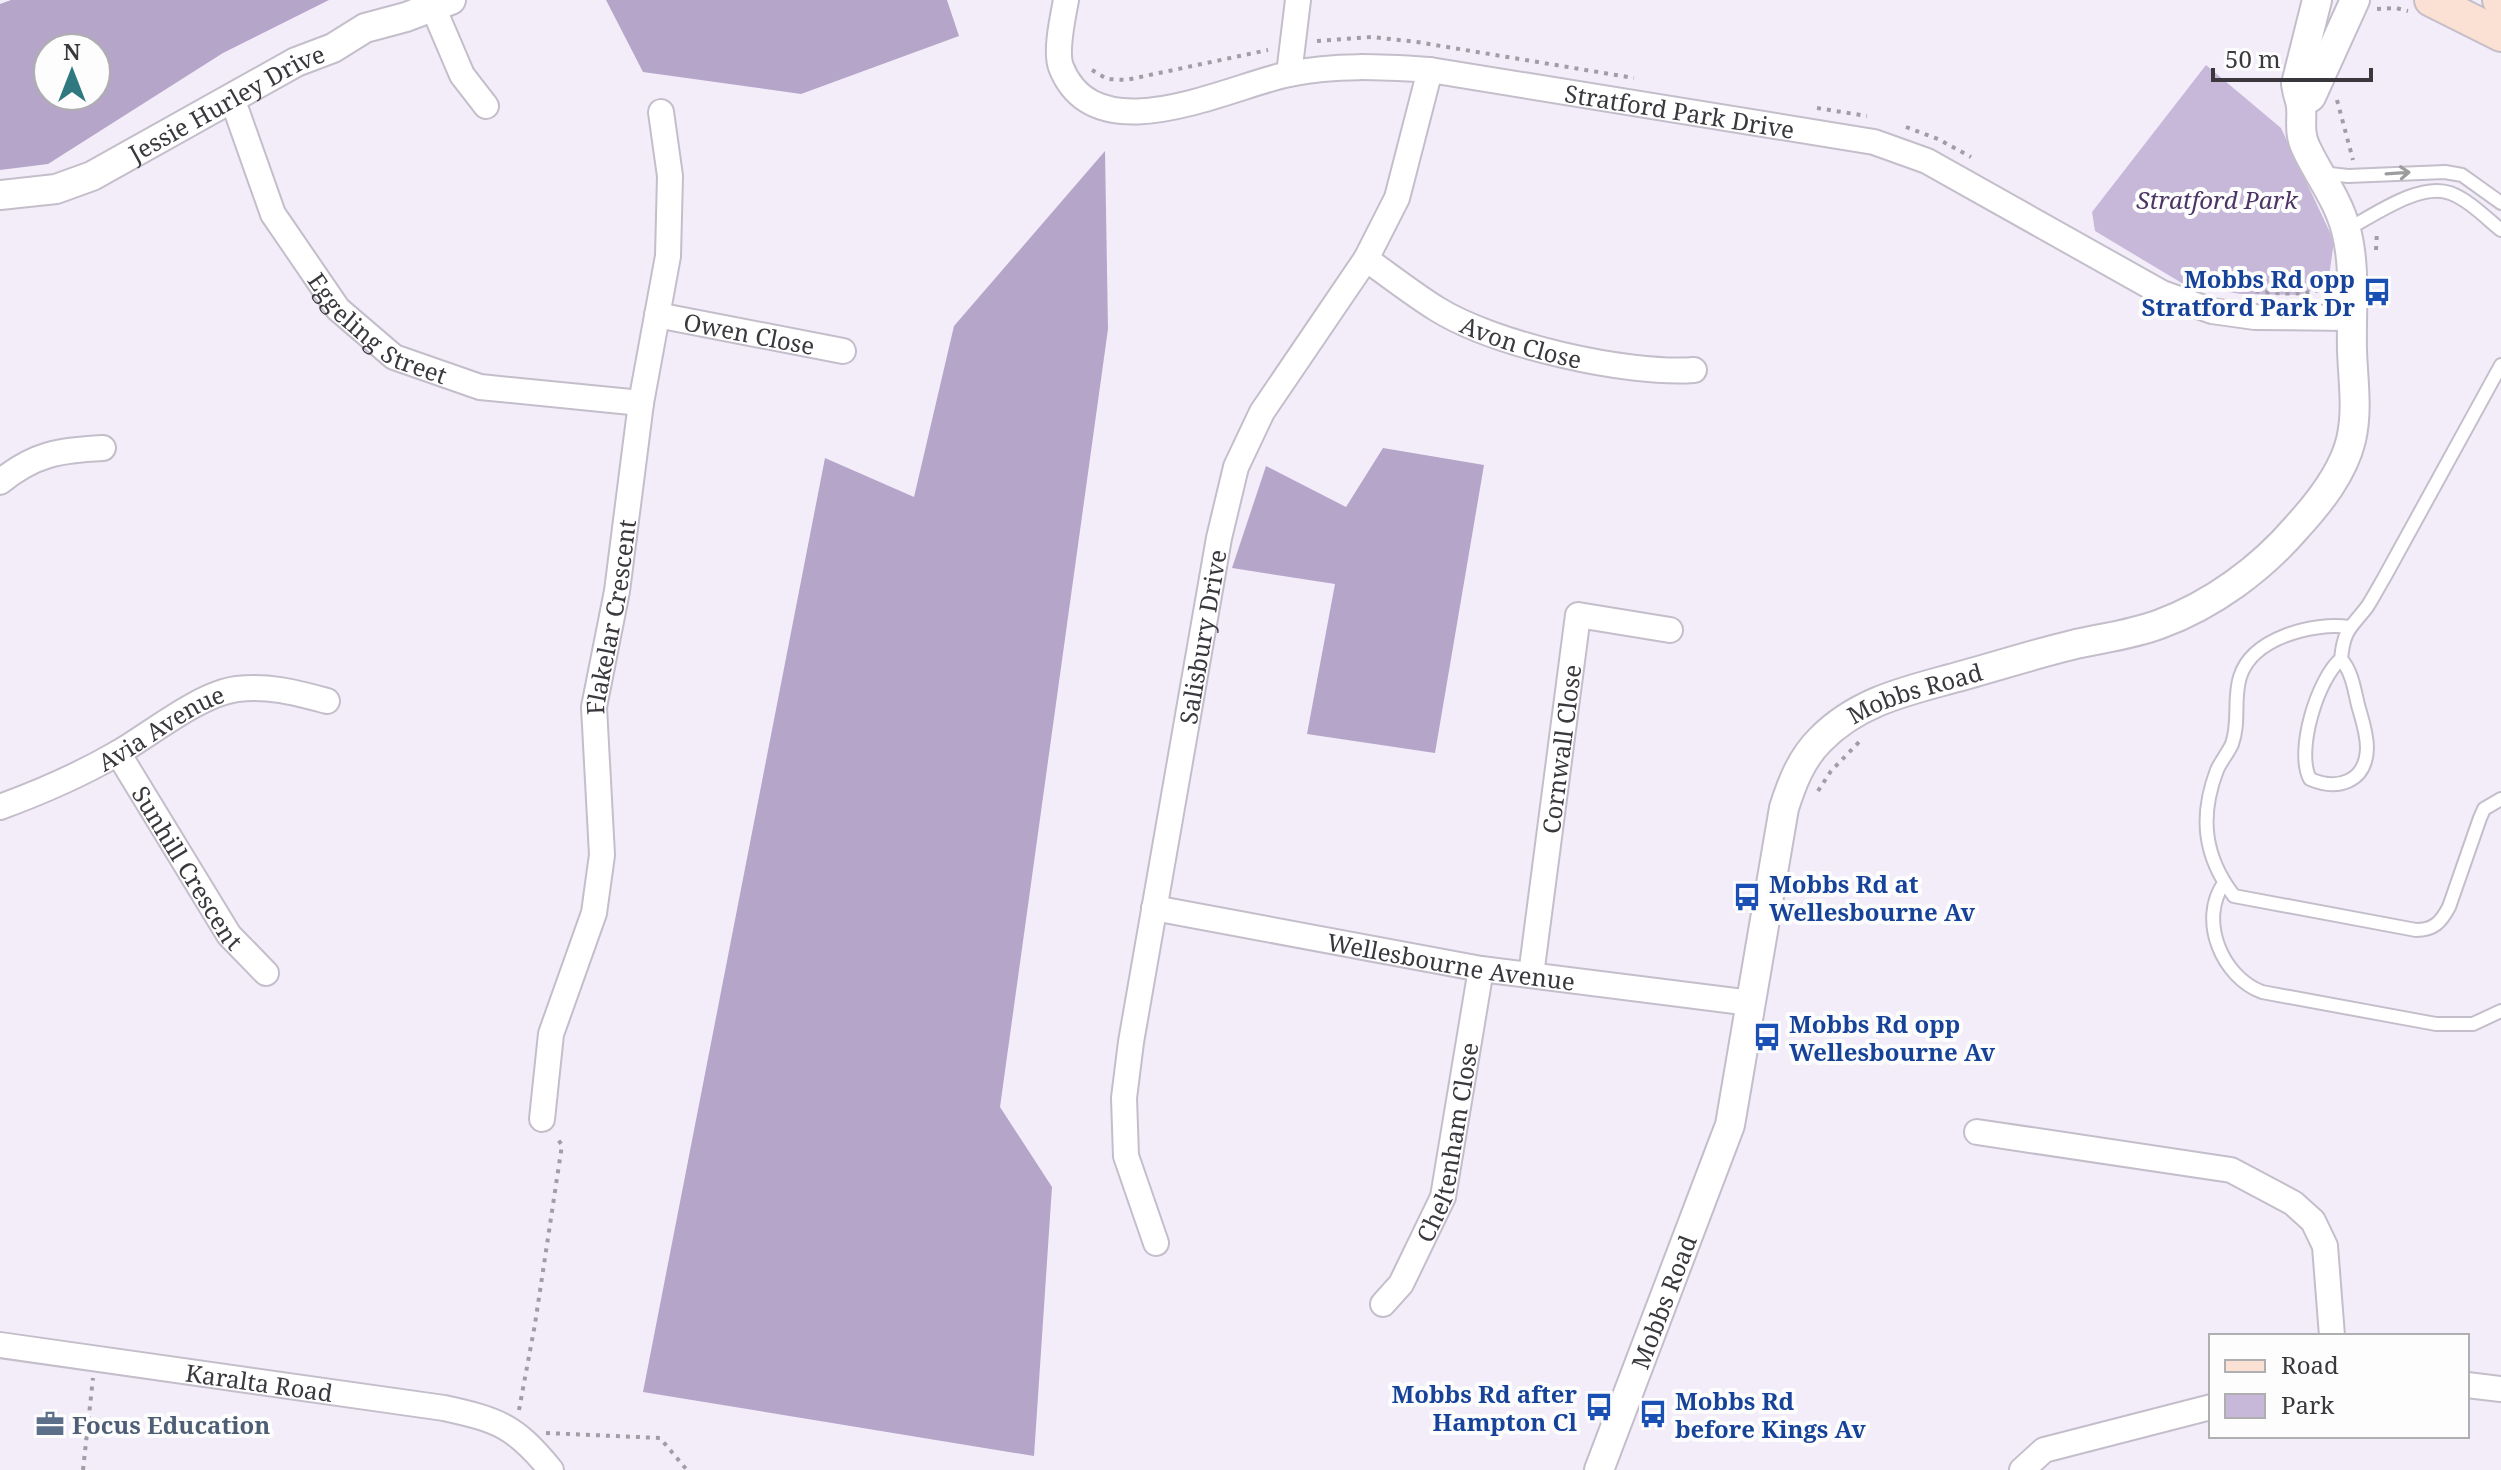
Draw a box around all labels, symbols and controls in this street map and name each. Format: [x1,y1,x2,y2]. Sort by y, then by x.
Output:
north arrow [32,32,112,112]
scale bar [2213,32,2371,82]
text: N [63,36,81,66]
street label: Jessie Hurley Drive [121,36,329,169]
text: 50 m [2225,42,2281,75]
street label: Stratford Park Drive [1563,76,1797,145]
one-way arrow [2384,165,2411,180]
park label: Stratford Park [2136,183,2299,216]
place label: Mobbs Rd opp Stratford Park Dr [2142,262,2355,323]
street label: Eggeling Street [301,266,452,391]
bus stop icon: Mobbs Rd opp Stratford Park Dr [2362,277,2392,307]
street label: Owen Close [681,304,818,362]
street label: Avon Close [1456,307,1585,375]
street label: Flakelar Crescent [577,517,643,716]
street label: Salisbury Drive [1170,547,1233,727]
street label: Mobbs Road [1841,654,1986,731]
street label: Cornwall Close [1533,662,1588,836]
street label: Avia Avenue [91,677,229,778]
street label: Sunhill Crescent [125,779,251,956]
place label: Mobbs Rd at Wellesbourne Av [1769,867,1976,928]
bus stop icon: Mobbs Rd at Wellesbourne Av [1732,882,1762,912]
street label: Wellesbourne Avenue [1325,924,1577,997]
place label: Mobbs Rd opp Wellesbourne Av [1789,1007,1996,1068]
bus stop icon: Mobbs Rd opp Wellesbourne Av [1752,1022,1782,1052]
street label: Cheltenham Close [1407,1040,1485,1247]
street label: Mobbs Road [1622,1230,1703,1373]
legend [2209,1334,2469,1438]
text: Road [2281,1348,2339,1381]
street label: Karalta Road [184,1355,335,1409]
place label: Mobbs Rd after Hampton Cl [1391,1377,1578,1438]
place label: Mobbs Rd before Kings Av [1675,1384,1866,1445]
text: Park [2281,1388,2335,1421]
bus stop icon: Mobbs Rd after Hampton Cl [1584,1392,1614,1422]
bus stop icon: Mobbs Rd before Kings Av [1638,1399,1668,1429]
place label: Focus Education [72,1408,270,1441]
office icon: Focus Education [35,1409,65,1439]

